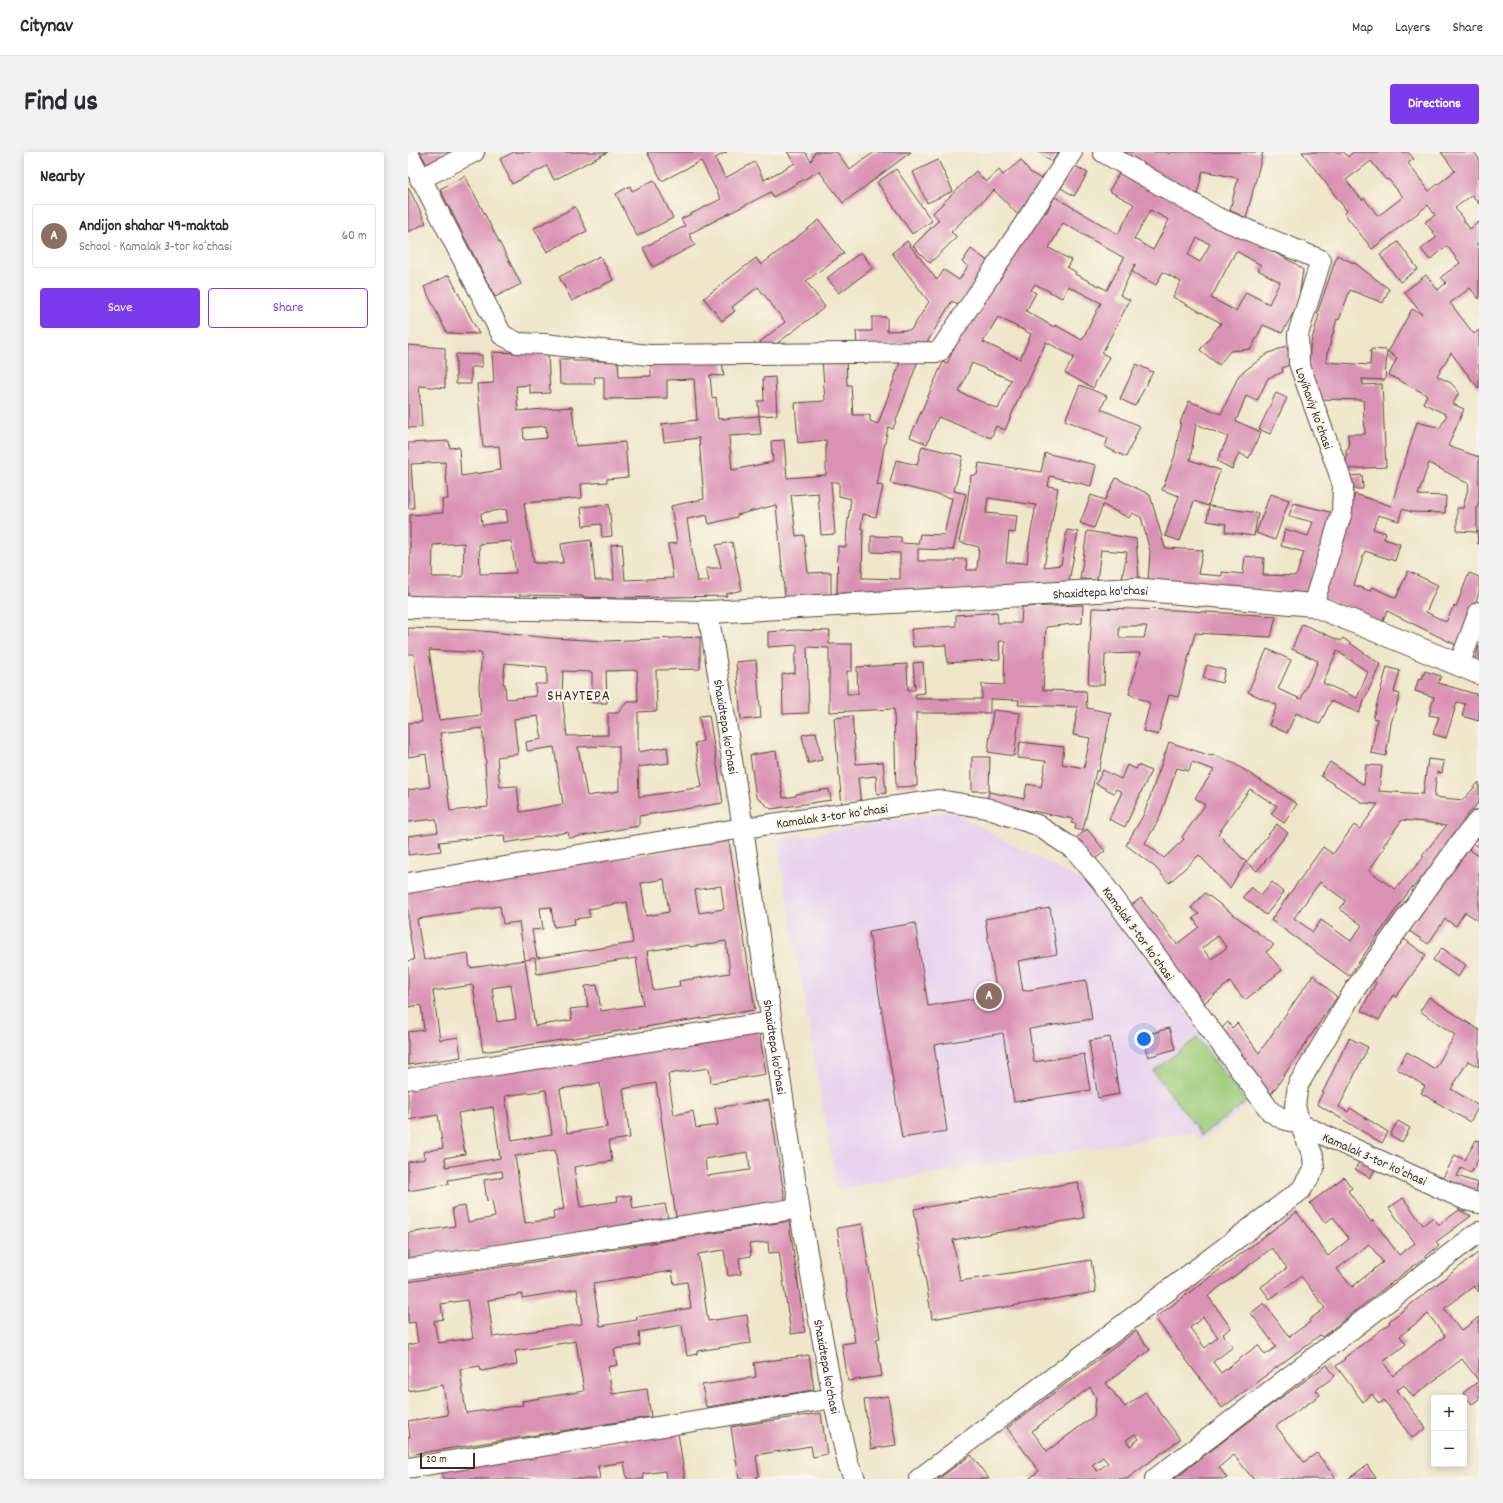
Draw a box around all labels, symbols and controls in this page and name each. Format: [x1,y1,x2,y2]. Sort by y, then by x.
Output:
text: Citynav [20,14,73,41]
text: Map [1352,18,1373,38]
text: Layers [1395,18,1430,38]
text: Share [1452,18,1483,38]
text: Find us [24,84,98,124]
button: Directions [1390,84,1479,124]
text: Nearby [40,166,84,190]
text: Andijon shahar 49-maktab [79,216,229,238]
text: A [50,227,58,246]
text: 60 m [342,227,367,246]
text: School · Kamalak 3-tor koʻchasi [79,238,232,257]
button: Save [40,288,200,328]
button: Share [208,288,368,328]
street label: Loyihaviy koʻchasi [1289,365,1336,453]
street label: Shaxidtepa ko'chasi [1052,582,1149,605]
street label: Shaxidtepa ko'chasi [707,678,741,776]
district label: SHAYTEPA [547,686,611,708]
street label: Kamalak 3-tor koʻchasi [775,800,890,835]
street label: Kamalak 3-tor koʻchasi [1096,883,1178,986]
pin: A [976,981,1002,1011]
street label: Shaxidtepa ko'chasi [757,998,789,1096]
your location [1134,1029,1154,1049]
street label: Kamalak 3-tor koʻchasi [1319,1129,1430,1192]
street label: Shaxidtepa ko'chasi [807,1318,843,1417]
map controls [1431,1395,1467,1467]
button: + [1431,1395,1467,1431]
button: − [1431,1431,1467,1467]
scale bar [420,1451,475,1470]
text: 20 m [426,1452,447,1468]

